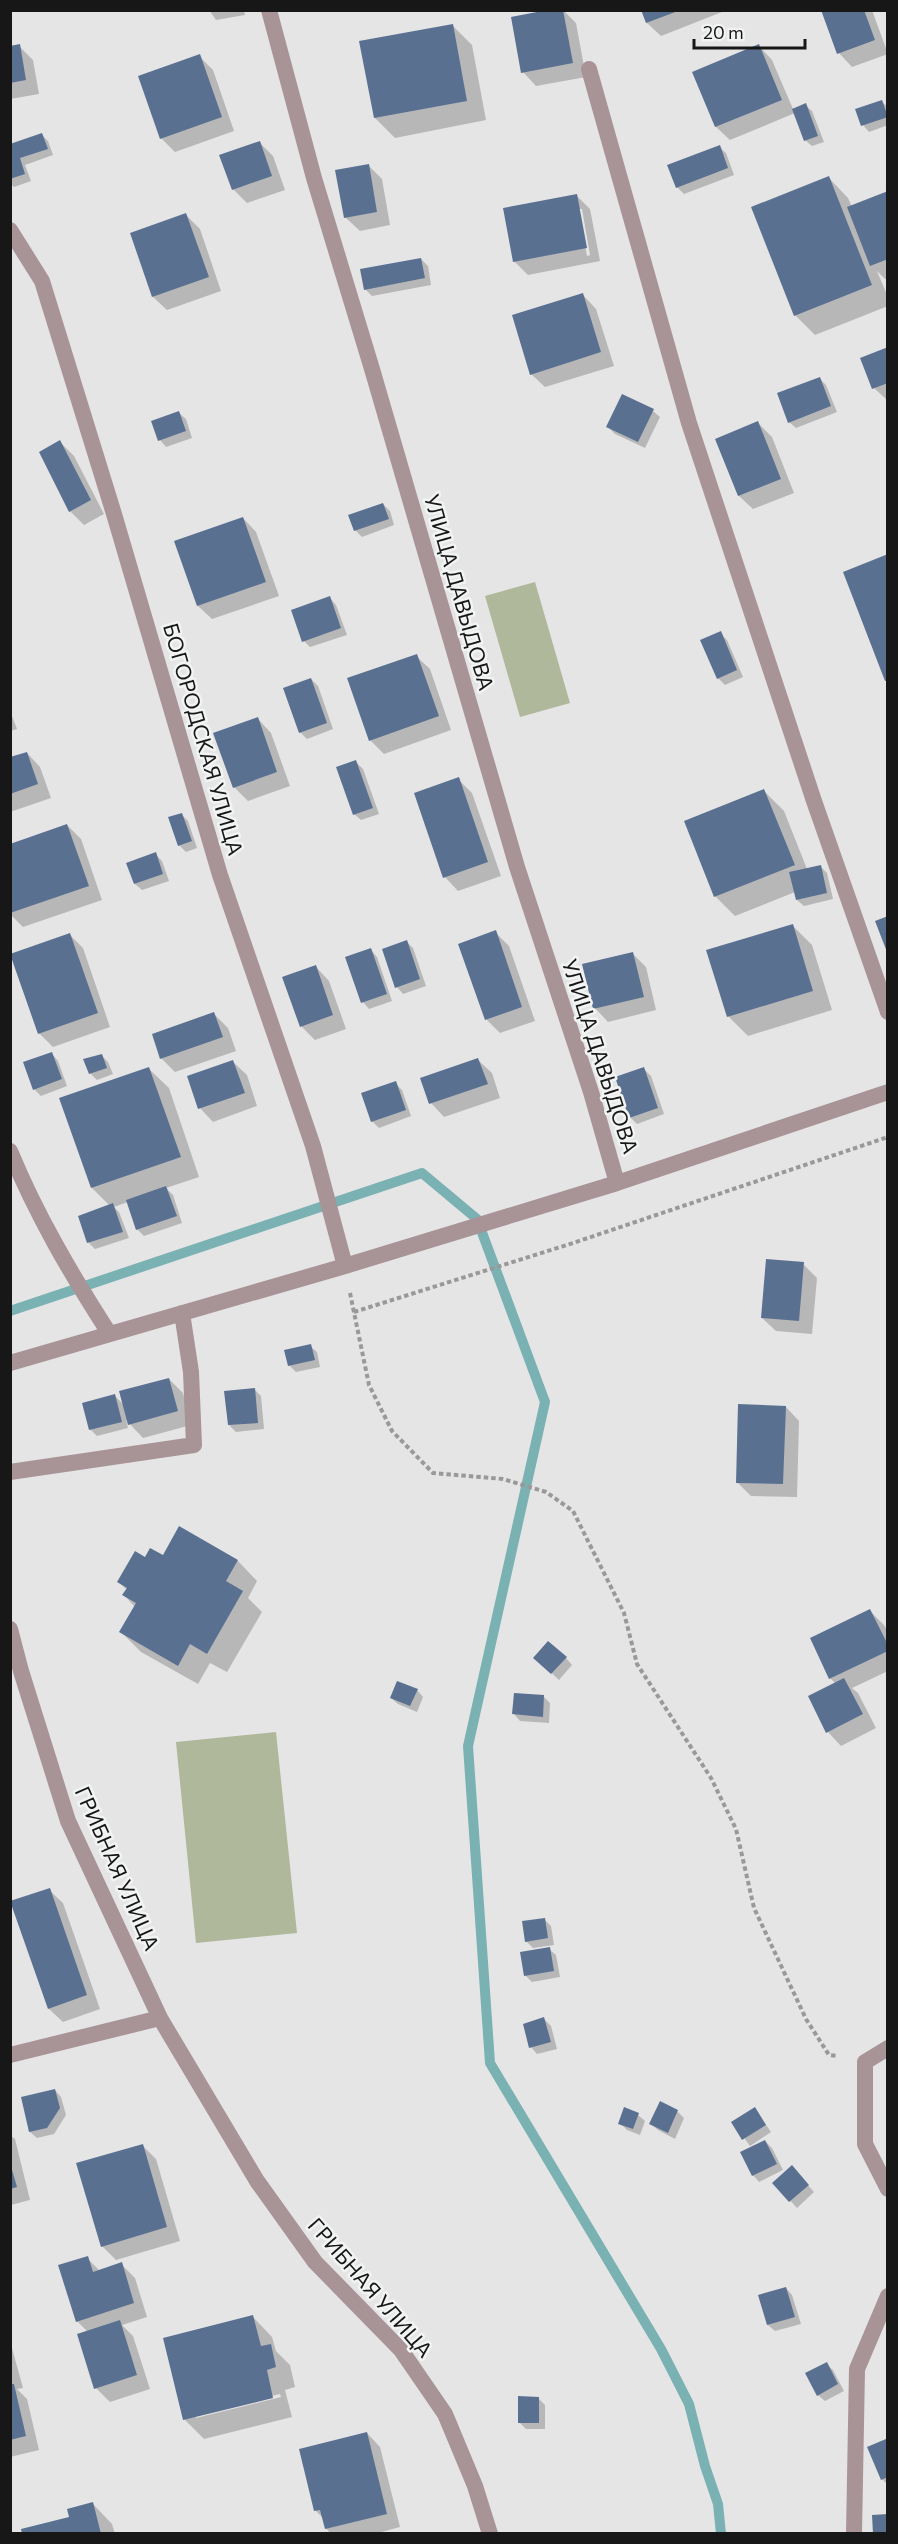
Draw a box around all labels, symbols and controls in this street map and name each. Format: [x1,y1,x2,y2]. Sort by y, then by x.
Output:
scale bar [694,12,805,50]
text: 20 m [703,21,744,43]
street label: УЛИЦА ДАВЫДОВА [420,491,500,693]
street label: БОГОРОДСКАЯ УЛИЦА [159,620,249,858]
street label: УЛИЦА ДАВЫДОВА [558,955,644,1157]
street label: ГРИБНАЯ УЛИЦА [71,1782,165,1954]
street label: ГРИБНАЯ УЛИЦА [304,2212,438,2362]

